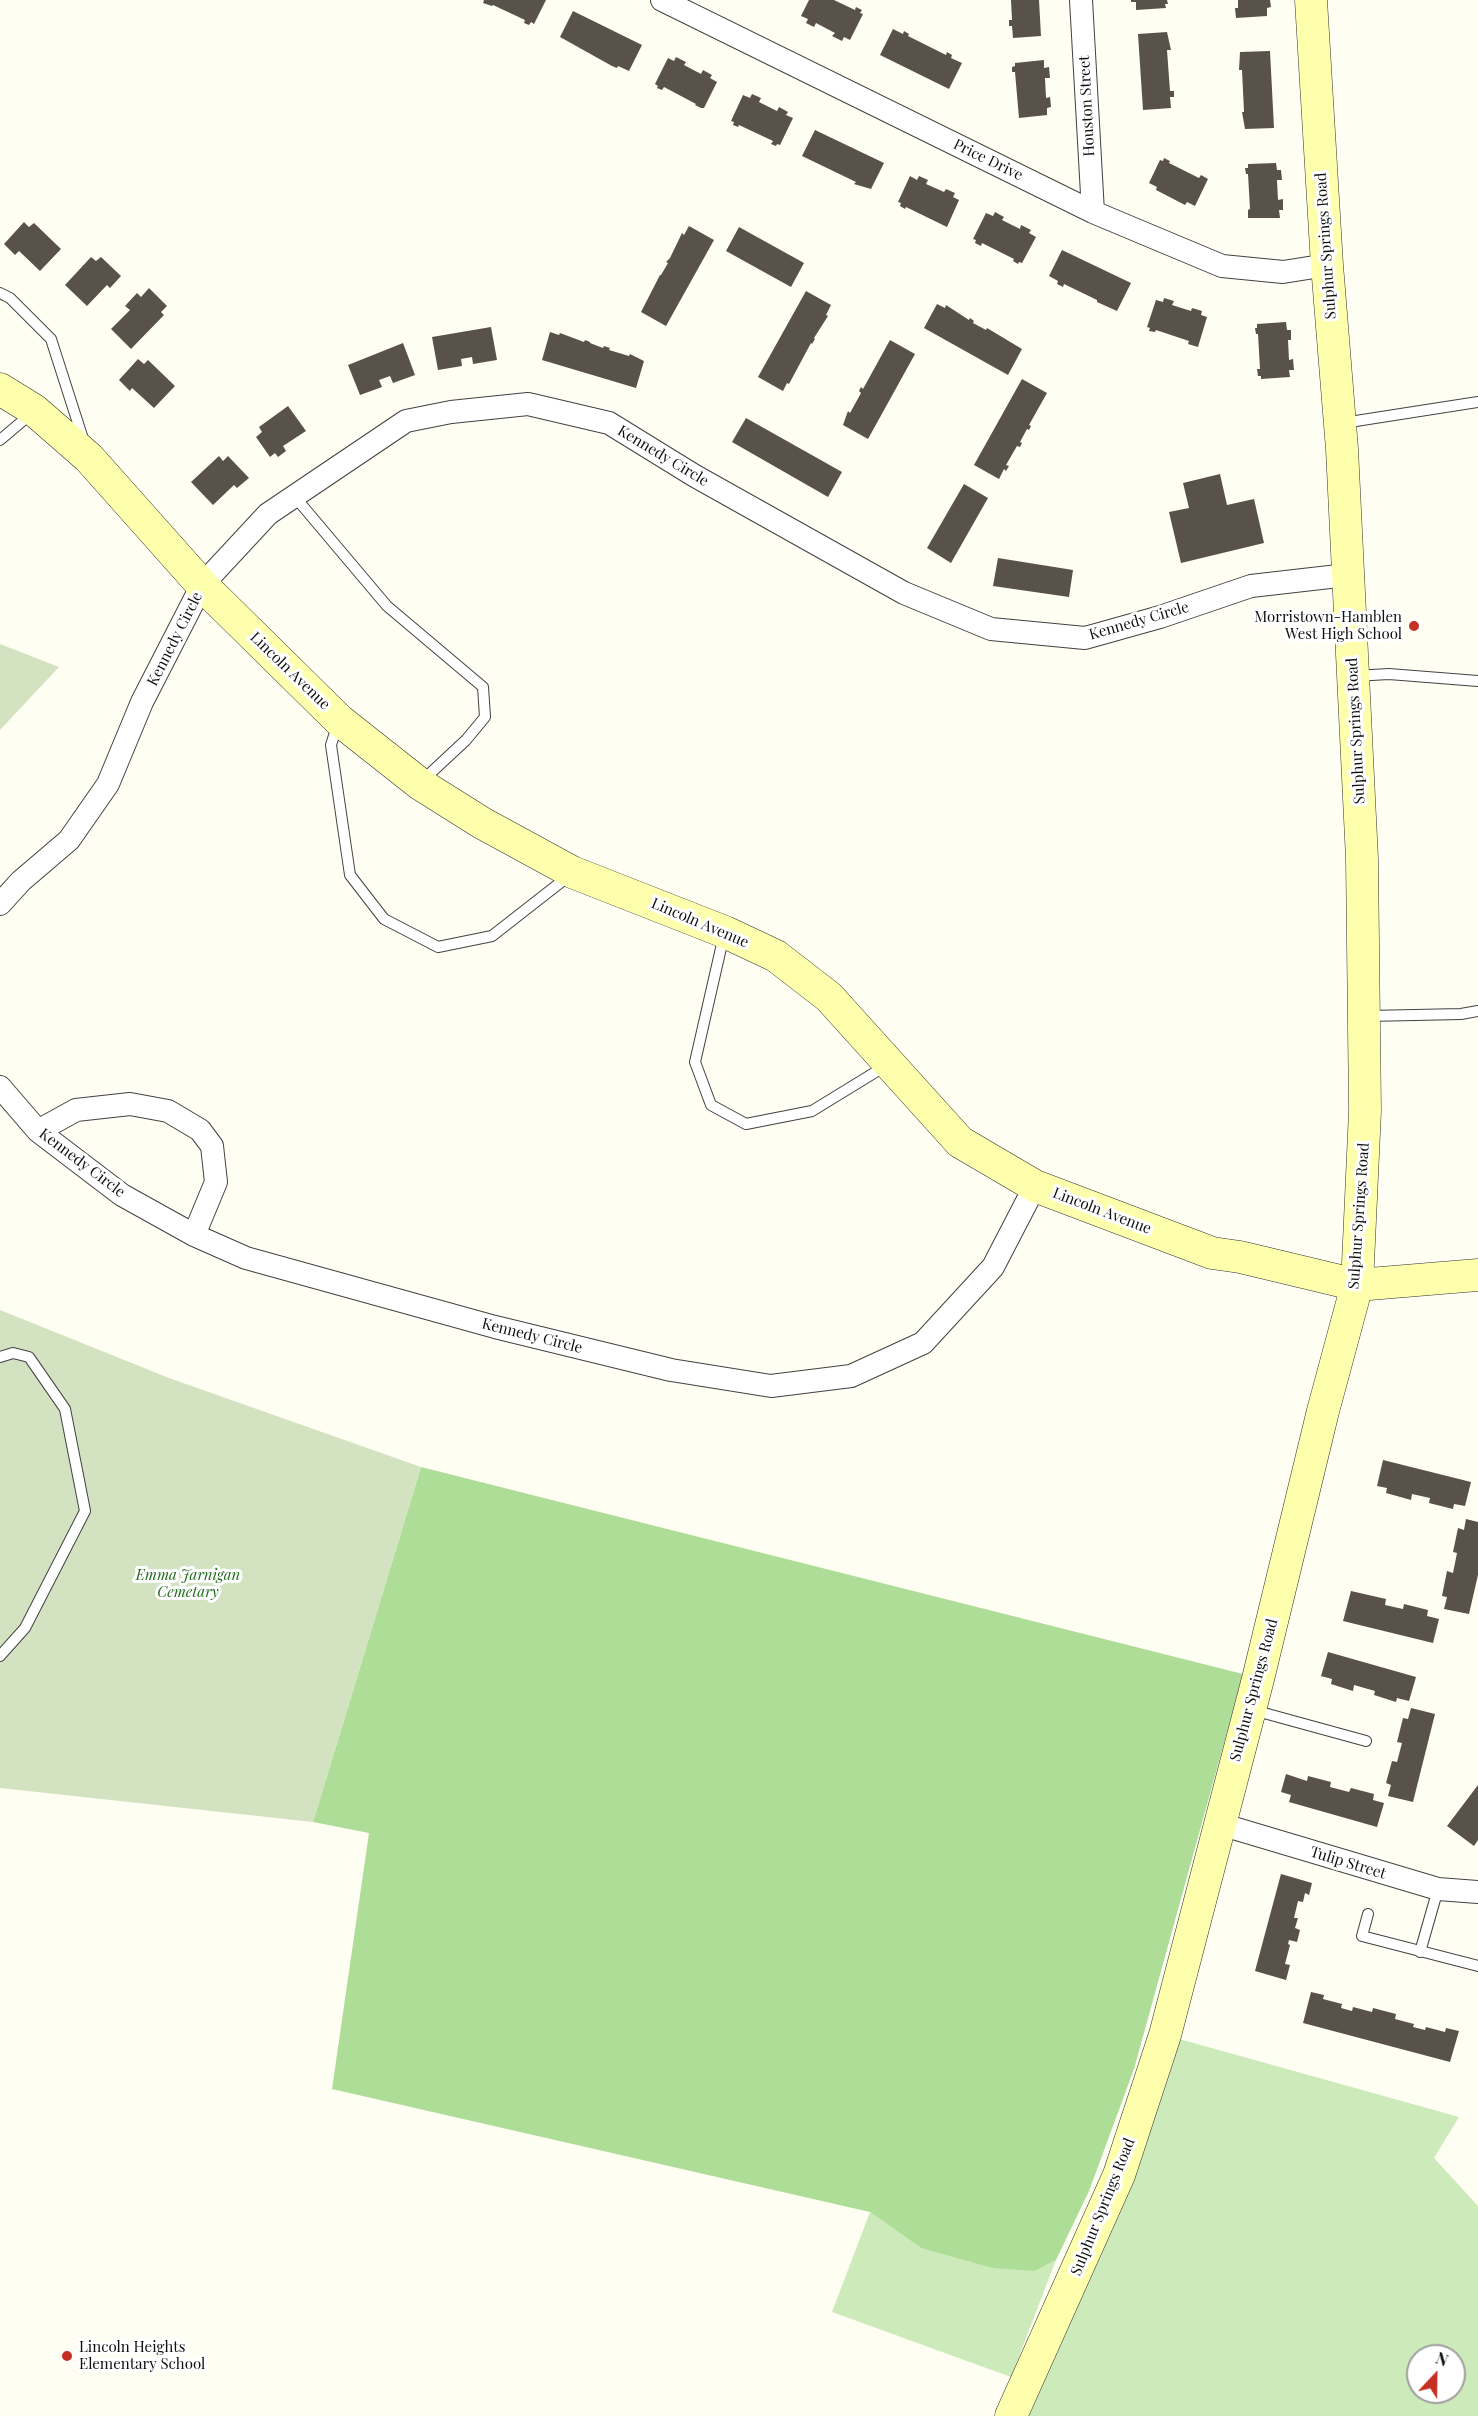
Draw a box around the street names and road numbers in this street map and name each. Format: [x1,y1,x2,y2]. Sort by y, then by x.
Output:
street label: Houston Street [1075,55,1099,157]
street label: Price Drive [950,135,1026,185]
street label: Sulphur Springs Road [1312,172,1340,320]
street label: Kennedy Circle [614,422,712,490]
street label: Kennedy Circle [144,589,206,689]
street label: Kennedy Circle [1087,598,1191,644]
street label: Lincoln Avenue [246,628,334,714]
street label: Sulphur Springs Road [1343,657,1369,805]
street label: Lincoln Avenue [649,894,751,952]
street label: Kennedy Circle [35,1125,129,1201]
street label: Sulphur Springs Road [1345,1142,1373,1290]
street label: Lincoln Avenue [1050,1184,1154,1238]
street label: Kennedy Circle [480,1315,584,1357]
street label: Sulphur Springs Road [1226,1617,1282,1763]
street label: Tulip Street [1308,1843,1388,1883]
street label: Sulphur Springs Road [1067,2136,1139,2278]

